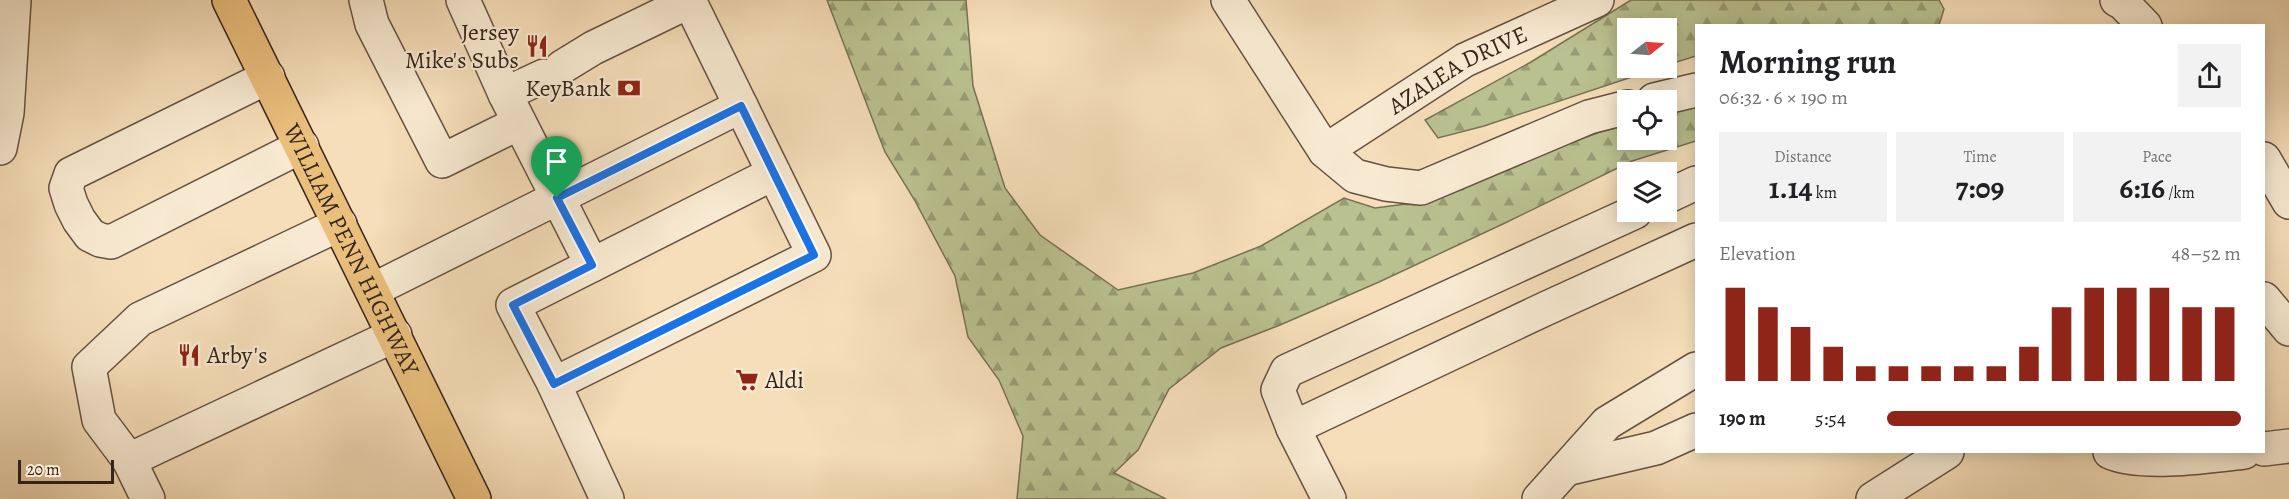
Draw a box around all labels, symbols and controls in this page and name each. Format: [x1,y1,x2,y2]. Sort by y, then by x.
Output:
place label: Jersey Mike's Subs [405,16,519,76]
street label: AZALEA DRIVE [1381,18,1532,122]
north arrow [1617,18,1677,78]
map controls [1617,18,1677,222]
restaurant icon: Jersey Mike's Subs [524,33,550,59]
text: Morning run [1719,39,1896,84]
button: share [2178,44,2241,107]
place label: KeyBank [525,72,611,104]
bank icon: KeyBank [616,75,642,101]
text: 06:32 · 6 × 190 m [1719,84,1848,111]
button: locate [1617,90,1677,150]
street label: WILLIAM PENN HIGHWAY [276,117,427,382]
pin [531,136,582,198]
icon: arrive [540,145,573,178]
text: Distance [1774,146,1832,168]
text: Time [1963,146,1997,168]
text: Pace [2142,146,2172,168]
button: layers [1617,162,1677,222]
text: 1.14 [1769,168,1813,208]
text: 7:09 [1956,168,2004,208]
text: 6:16 [2119,168,2165,208]
text: km [1813,182,1837,204]
text: /km [2165,182,2195,204]
text: Elevation [1719,240,1796,267]
text: 48–52 m [2171,240,2241,267]
place label: Arby's [206,339,268,371]
restaurant icon: Arby's [176,342,202,368]
place label: Aldi [764,364,804,396]
supermarket icon: Aldi [734,367,760,393]
text: 190 m [1719,405,1766,432]
text: 5:54 [1815,405,1846,432]
scale bar [18,457,114,484]
text: 20 m [27,459,60,481]

